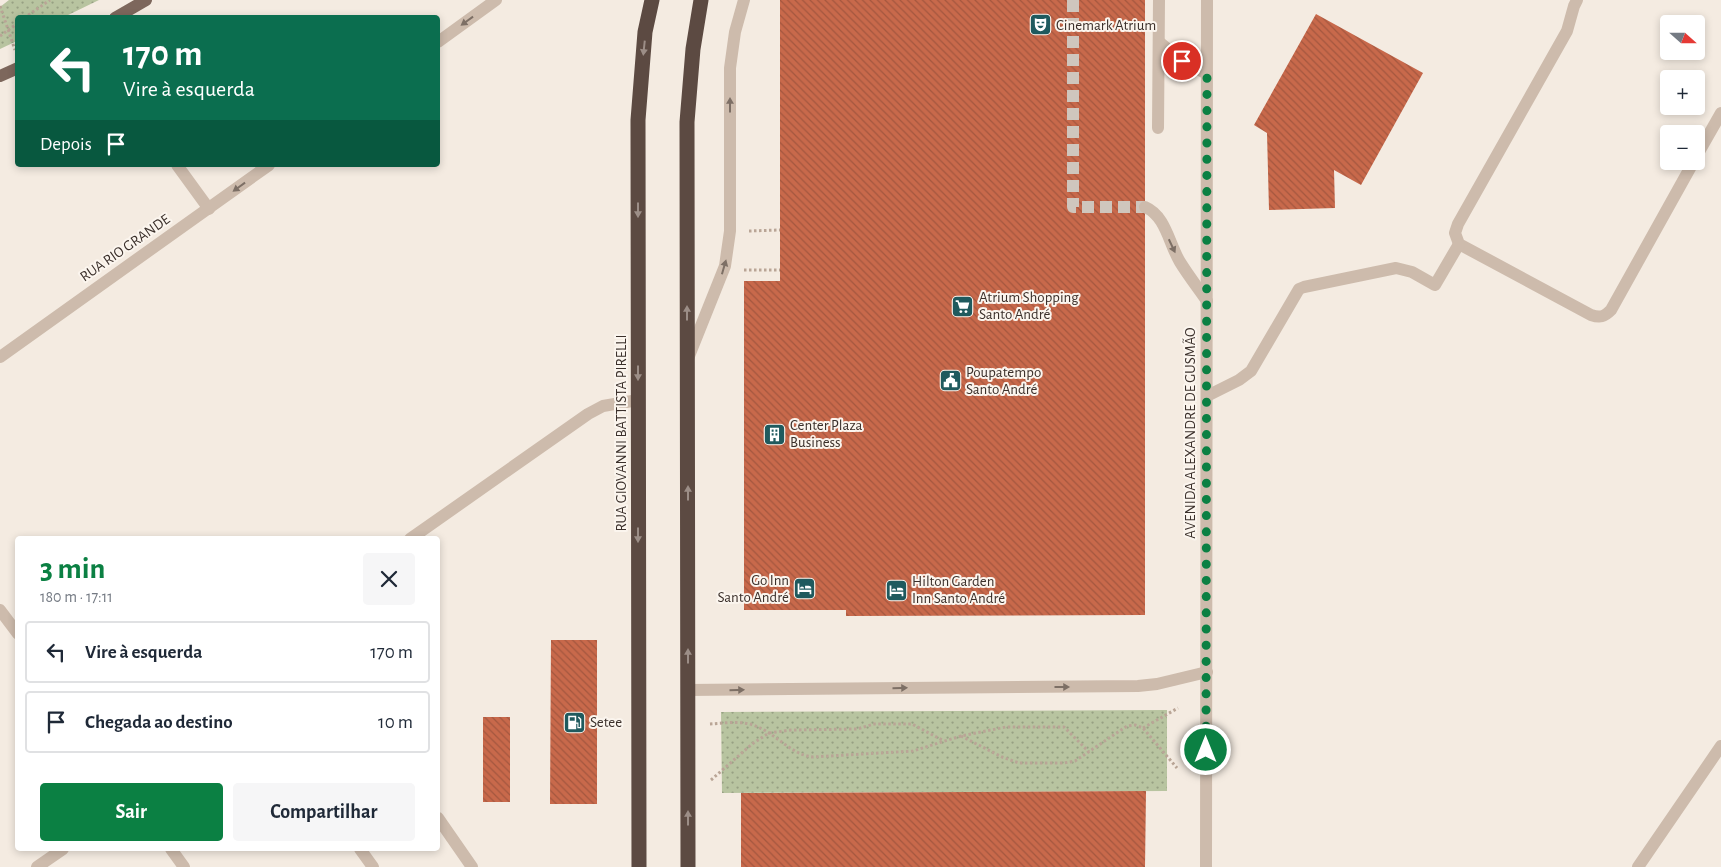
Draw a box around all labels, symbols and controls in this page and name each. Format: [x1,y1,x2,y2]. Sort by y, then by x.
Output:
theatre icon: Cinemark Atrium [1028,13,1052,37]
north arrow [1660,15,1705,60]
map controls [1660,15,1705,170]
one-way arrow [460,16,473,26]
place label: Cinemark Atrium [1056,18,1156,33]
icon: left [40,35,105,100]
text: 170 m [123,37,203,72]
one-way arrow [640,40,648,56]
pin [1161,40,1203,82]
icon: arrive [1168,47,1196,75]
button: + [1660,70,1705,115]
text: Vire à esquerda [123,78,255,100]
one-way arrow [726,97,734,113]
button: − [1660,125,1705,170]
icon: arrive [102,130,130,158]
text: Depois [40,135,92,154]
one-way arrow [232,182,246,192]
one-way arrow [634,202,642,218]
street label: RUA RIO GRANDE [77,212,173,284]
one-way arrow [1168,239,1176,253]
one-way arrow [721,259,729,274]
place label: Atrium Shopping Santo André [979,290,1079,322]
supermarket icon: Atrium Shopping Santo André [951,294,975,318]
one-way arrow [683,305,691,321]
street label: AVENIDA ALEXANDRE DE GUSMÃO [1182,327,1198,539]
street label: RUA GIOVANNI BATTISTA PIRELLI [614,334,629,532]
one-way arrow [634,365,642,381]
place label: Poupatempo Santo André [966,365,1041,397]
public building icon: Poupatempo Santo André [938,369,962,393]
place label: Center Plaza Business [790,418,863,450]
building icon: Center Plaza Business [762,422,786,446]
one-way arrow [684,485,692,501]
one-way arrow [634,527,642,543]
button: close [363,553,415,605]
text: 3 min [40,554,105,584]
place label: Go Inn Santo André [718,573,789,605]
place label: Hilton Garden Inn Santo André [912,574,1005,606]
hotel icon: Go Inn Santo André [793,577,817,601]
hotel icon: Hilton Garden Inn Santo André [884,578,908,602]
text: 180 m · 17:11 [40,589,113,605]
icon: left [42,638,70,666]
text: Vire à esquerda [85,643,202,662]
text: 170 m [370,643,413,662]
one-way arrow [684,648,692,664]
one-way arrow [1054,683,1070,691]
one-way arrow [892,684,908,692]
one-way arrow [729,686,745,694]
icon: arrive [42,708,70,736]
fuel station icon: Setee [562,710,586,734]
text: Chegada ao destino [85,713,233,732]
text: 10 m [378,713,413,732]
place label: Setee [590,715,622,730]
position arrow [1179,723,1231,775]
button: Sair [40,783,223,841]
button: Compartilhar [233,783,415,841]
one-way arrow [684,810,692,826]

